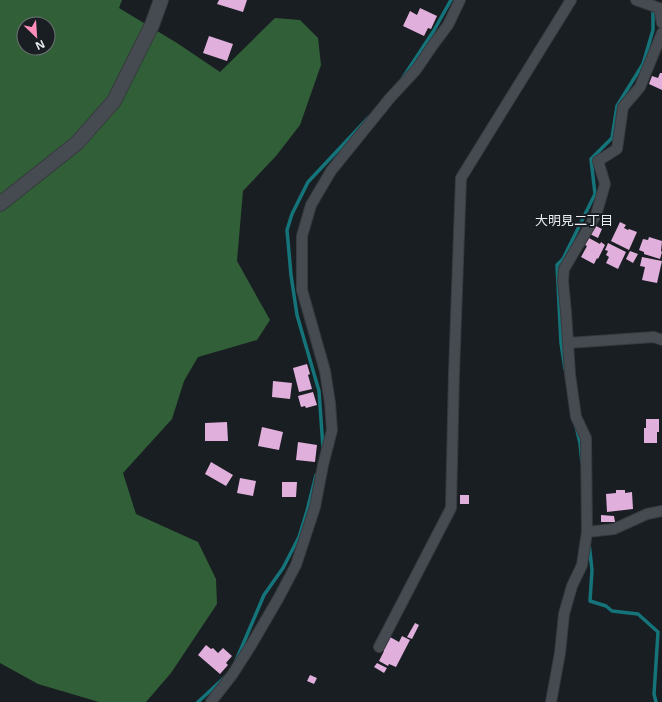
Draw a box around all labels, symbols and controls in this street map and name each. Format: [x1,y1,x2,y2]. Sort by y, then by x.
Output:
north arrow [16,16,56,56]
text: N [33,37,48,54]
district label: 大明見二丁目 [535,211,613,229]

